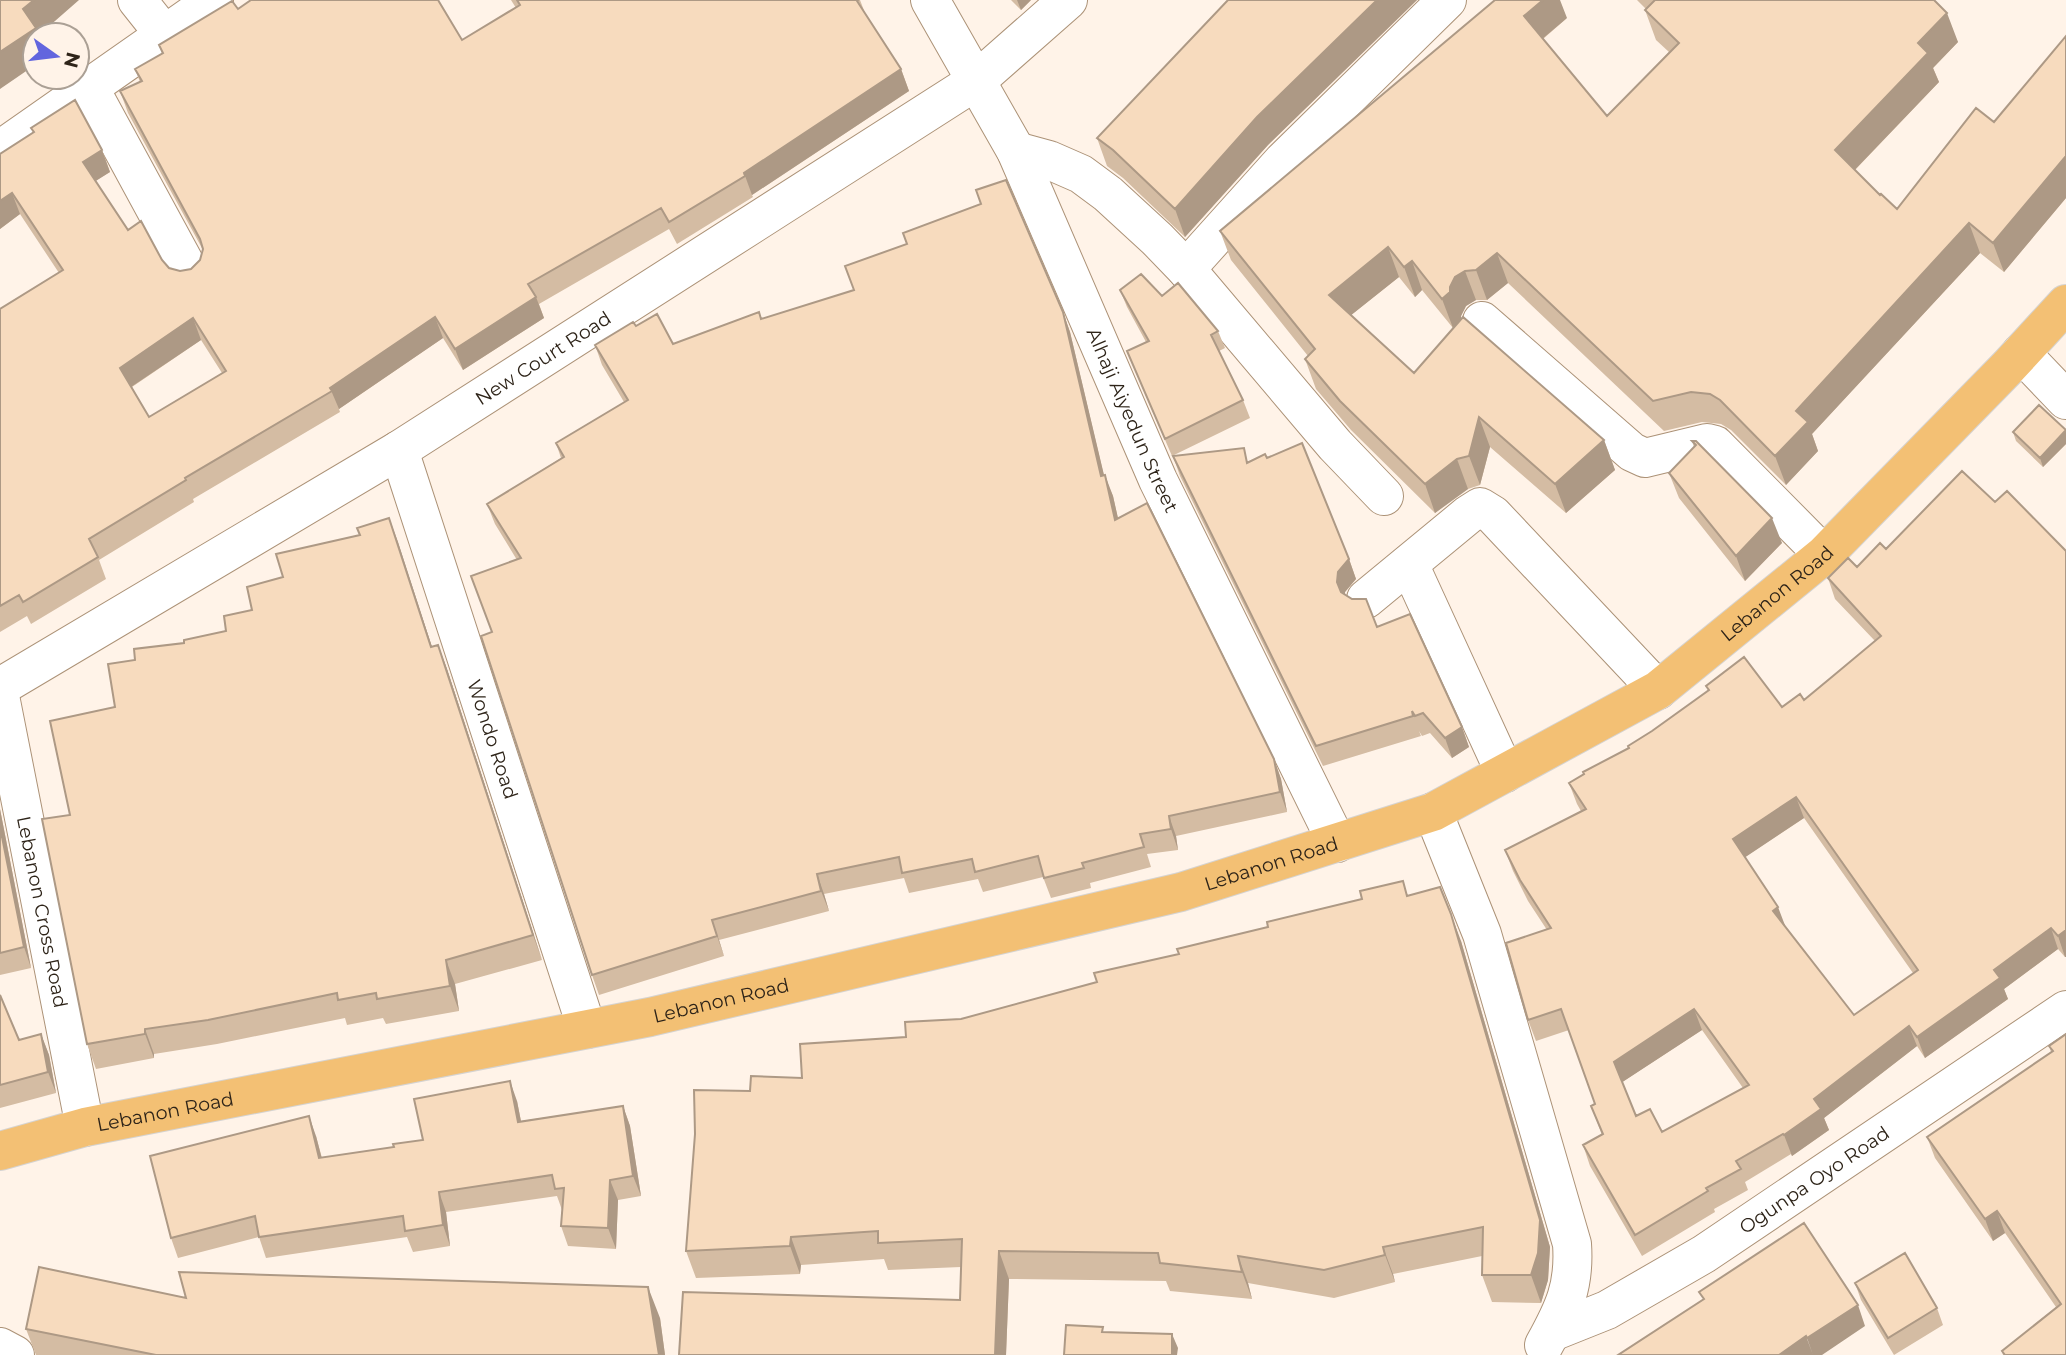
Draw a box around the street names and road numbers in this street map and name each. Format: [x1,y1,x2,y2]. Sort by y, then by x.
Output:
street label: New Court Road [471,306,615,410]
street label: Alhaji Aiyedun Street [1082,324,1183,517]
street label: Lebanon Road [1716,541,1839,646]
street label: Wondo Road [462,677,523,802]
street label: Lebanon Cross Road [12,814,72,1010]
street label: Lebanon Road [1202,832,1341,896]
street label: Lebanon Road [651,974,791,1028]
street label: Lebanon Road [95,1087,236,1136]
street label: Ogunpa Oyo Road [1735,1121,1894,1239]

